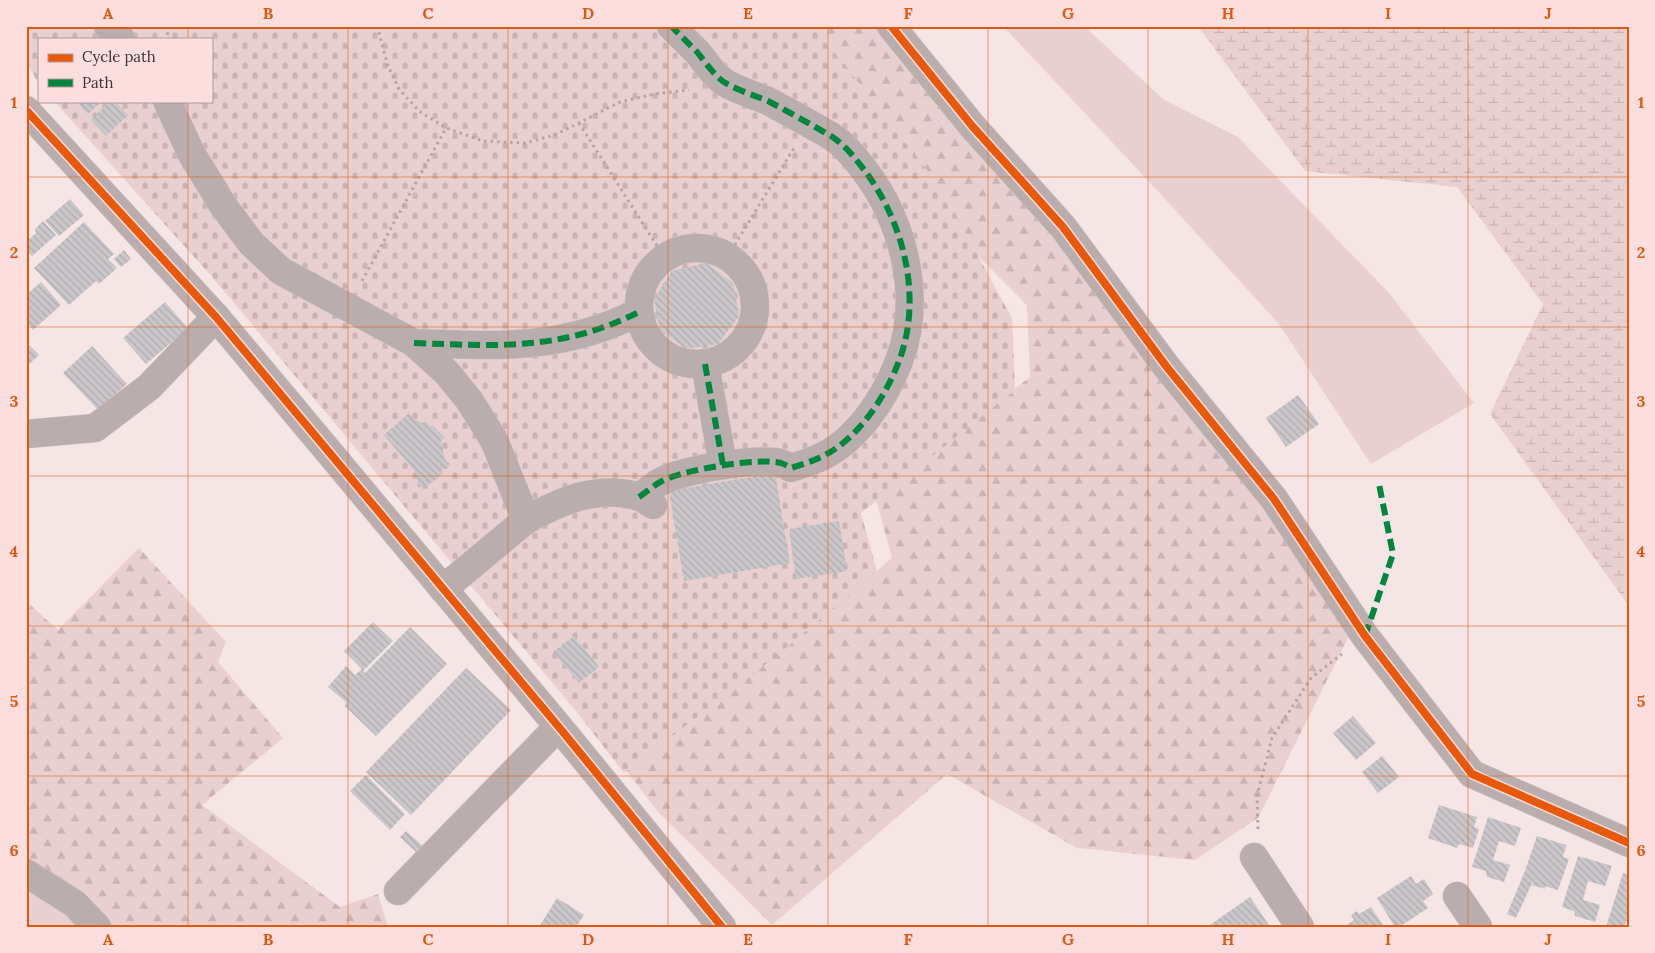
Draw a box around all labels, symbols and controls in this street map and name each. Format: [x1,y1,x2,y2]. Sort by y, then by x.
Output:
text: A [103,3,114,23]
text: B [263,3,274,23]
text: C [422,3,434,23]
text: D [582,3,594,23]
text: E [743,3,753,23]
text: F [903,3,913,23]
text: G [1062,3,1074,23]
text: H [1222,3,1235,23]
text: I [1385,3,1391,23]
text: J [1544,3,1552,23]
legend [38,38,212,102]
text: Cycle path [82,47,156,66]
text: Path [82,73,113,92]
text: 1 [11,92,17,112]
text: 1 [1638,92,1644,112]
text: 2 [10,242,18,262]
text: 2 [1637,242,1645,262]
text: 3 [10,391,19,411]
text: 3 [1637,391,1646,411]
text: 4 [10,541,19,561]
text: 4 [1637,541,1646,561]
text: 5 [10,691,19,711]
text: 5 [1637,691,1646,711]
text: 6 [9,840,19,860]
text: 6 [1636,840,1646,860]
text: A [103,929,114,949]
text: B [263,929,274,949]
text: C [422,929,434,949]
text: D [582,929,594,949]
text: E [743,929,753,949]
text: F [903,929,913,949]
text: G [1062,929,1074,949]
text: H [1222,929,1235,949]
text: I [1385,929,1391,949]
text: J [1544,929,1552,949]

